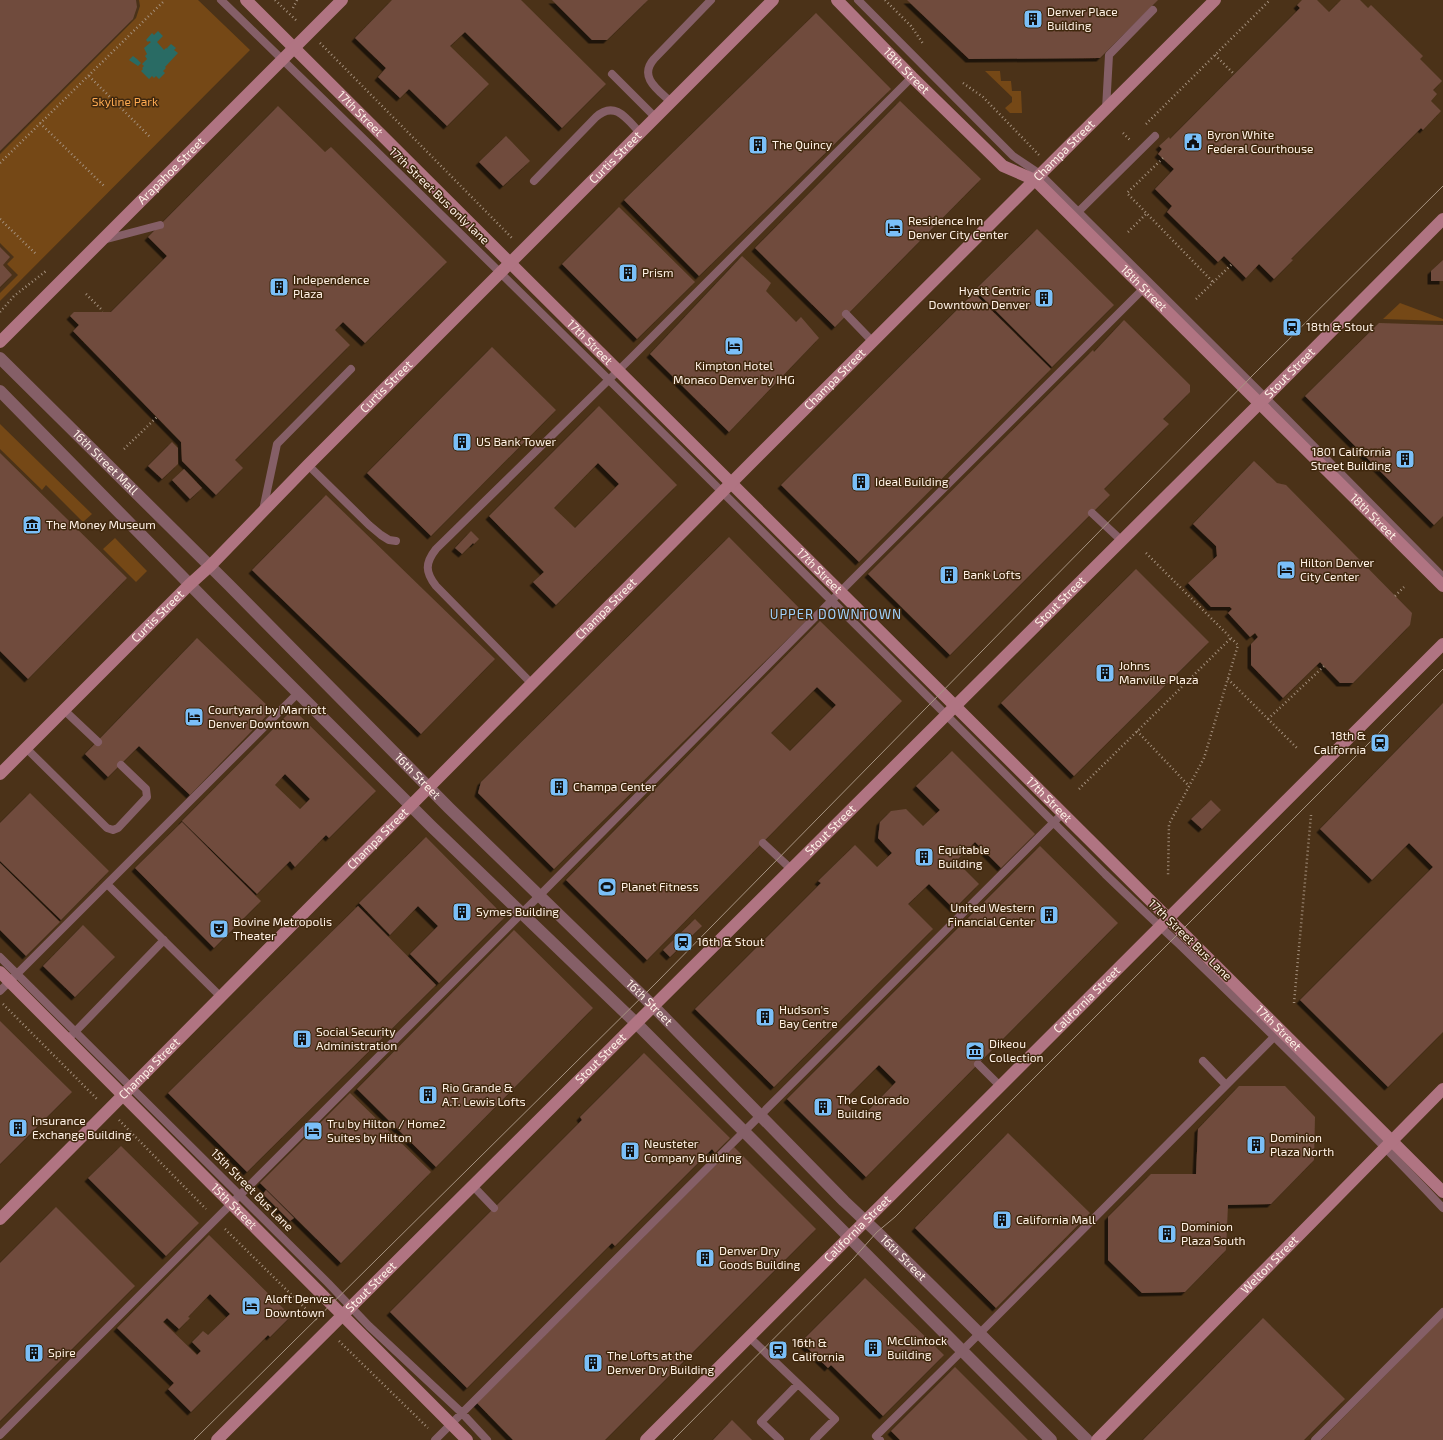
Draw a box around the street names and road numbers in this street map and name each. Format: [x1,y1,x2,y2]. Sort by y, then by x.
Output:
street label: 18th Street [881,44,933,97]
street label: 17th Street [335,87,387,139]
street label: Champa Street [1030,116,1097,183]
street label: Curtis Street [586,128,644,186]
street label: Arapahoe Street [134,134,207,207]
street label: 17th Street Bus only lane [387,144,493,247]
street label: 18th Street [1118,261,1171,314]
street label: 17th Street [565,316,616,367]
street label: Stout Street [1261,344,1317,401]
street label: Champa Street [801,345,868,412]
street label: Curtis Street [356,357,415,415]
street label: 16th Street Mall [70,426,142,497]
street label: 18th Street [1348,490,1400,542]
street label: 17th Street [794,545,846,596]
street label: Stout Street [1031,573,1088,629]
street label: Champa Street [572,574,639,642]
street label: Curtis Street [128,586,186,645]
street label: 16th Street [393,749,444,802]
street label: 17th Street [1024,773,1076,825]
street label: Stout Street [802,801,858,857]
street label: Champa Street [344,804,411,872]
street label: 17th Street Bus Lane [1146,896,1235,983]
street label: California Street [1050,962,1123,1035]
street label: 16th Street [624,976,676,1028]
street label: 17th Street [1253,1002,1305,1053]
street label: Stout Street [572,1029,628,1086]
street label: Champa Street [115,1034,182,1101]
street label: 15th Street Bus Lane [208,1146,296,1234]
street label: 15th Street [208,1180,260,1232]
street label: California Street [821,1191,893,1264]
street label: 16th Street [878,1231,930,1283]
street label: Welton Street [1237,1232,1301,1296]
street label: Stout Street [342,1258,399,1314]

